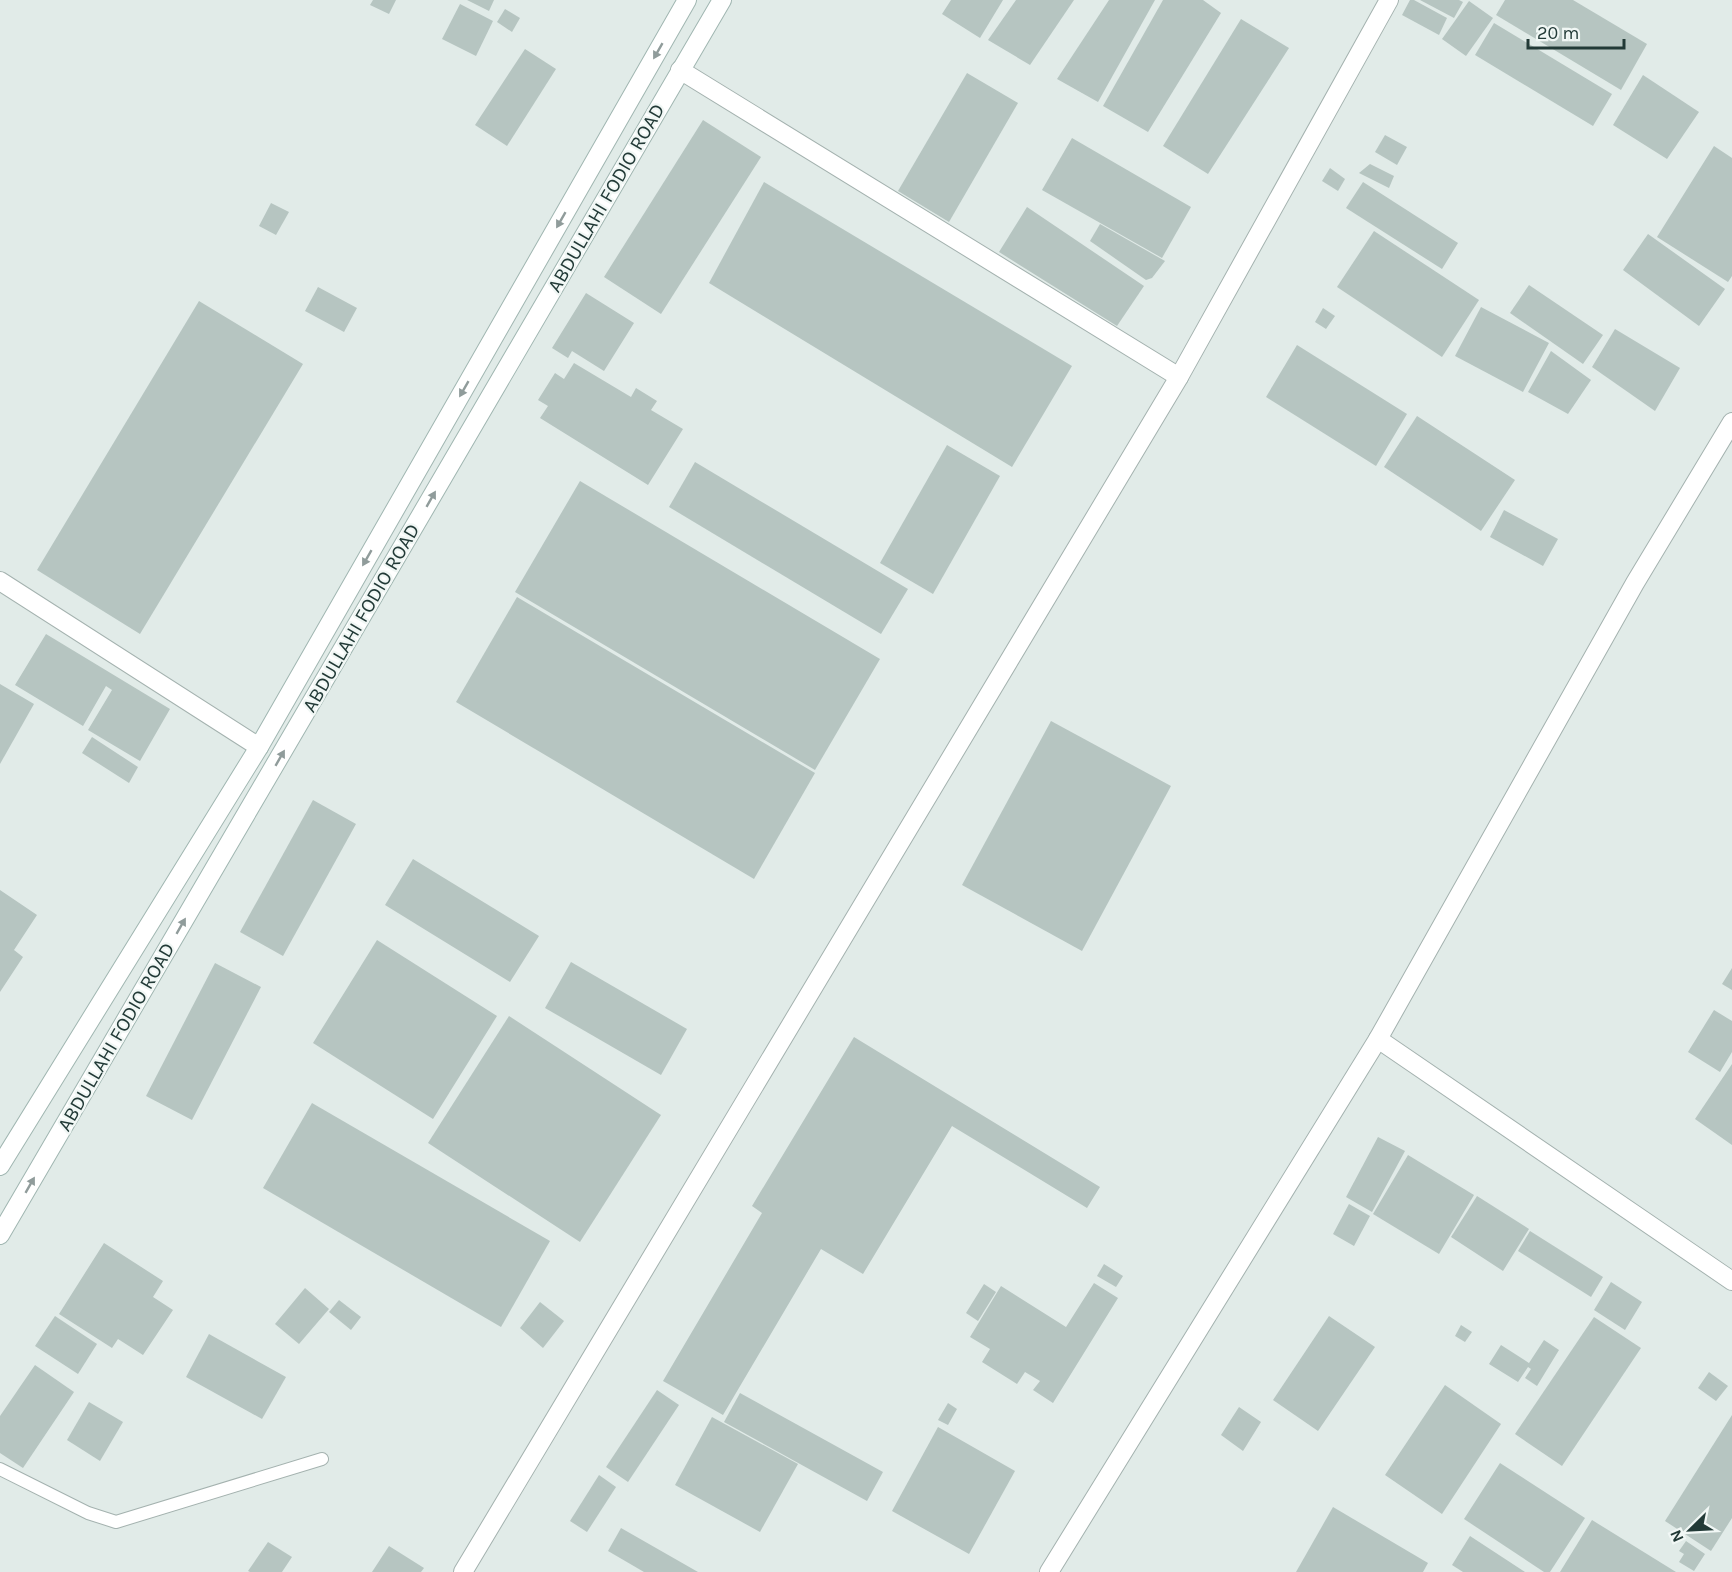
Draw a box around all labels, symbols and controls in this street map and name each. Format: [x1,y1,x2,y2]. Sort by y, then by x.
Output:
scale bar [1528,12,1624,50]
text: 20 m [1537,22,1579,44]
one-way arrow [653,43,663,60]
street label: ABDULLAHI FODIO ROAD [543,100,669,296]
one-way arrow [556,212,566,229]
one-way arrow [459,381,469,398]
one-way arrow [426,490,436,507]
street label: ABDULLAHI FODIO ROAD [298,520,424,716]
one-way arrow [362,550,372,567]
one-way arrow [274,750,285,766]
one-way arrow [176,917,186,934]
street label: ABDULLAHI FODIO ROAD [53,939,179,1135]
one-way arrow [24,1177,35,1193]
north arrow [1660,1500,1720,1560]
text: N [1666,1527,1688,1545]

